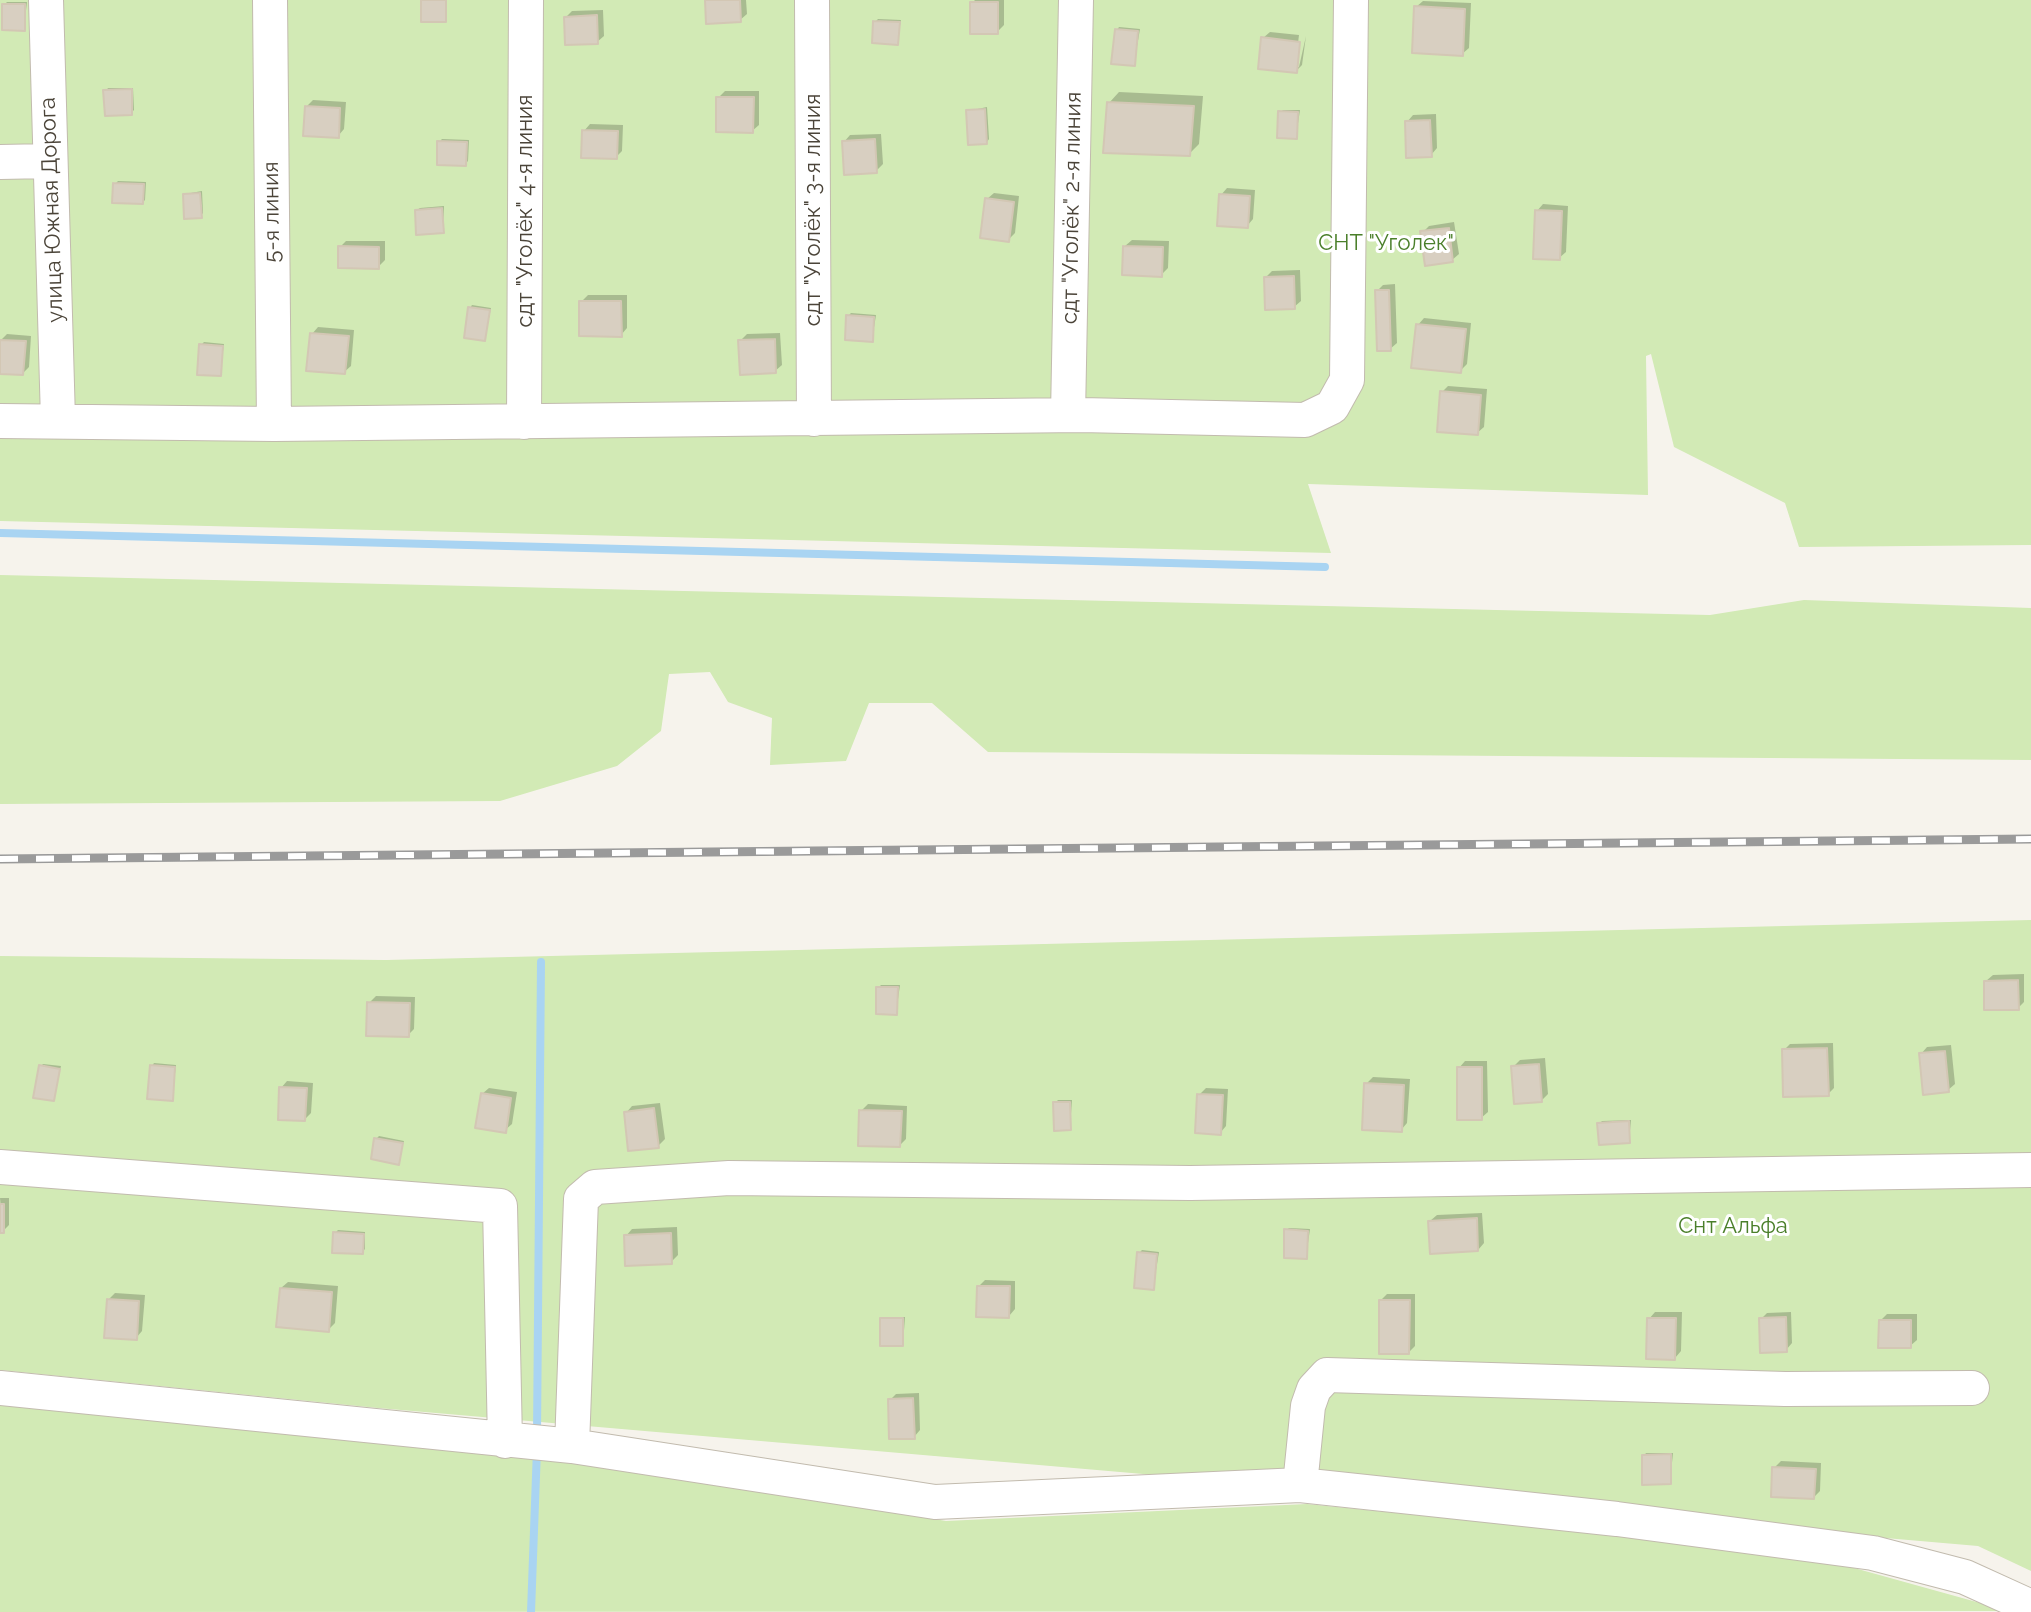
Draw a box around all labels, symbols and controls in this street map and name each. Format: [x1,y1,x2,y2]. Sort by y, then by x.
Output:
street label: сдт "Уголёк" 2-я линия [1057,92,1087,324]
street label: сдт "Уголёк" 3-я линия [800,94,826,326]
street label: сдт "Уголёк" 4-я линия [512,95,538,327]
street label: улица Южная Дорога [35,97,69,323]
street label: 5-я линия [258,161,286,263]
park label: СНТ "Уголек" [1318,230,1454,256]
park label: Снт Альфа [1678,1213,1788,1239]

